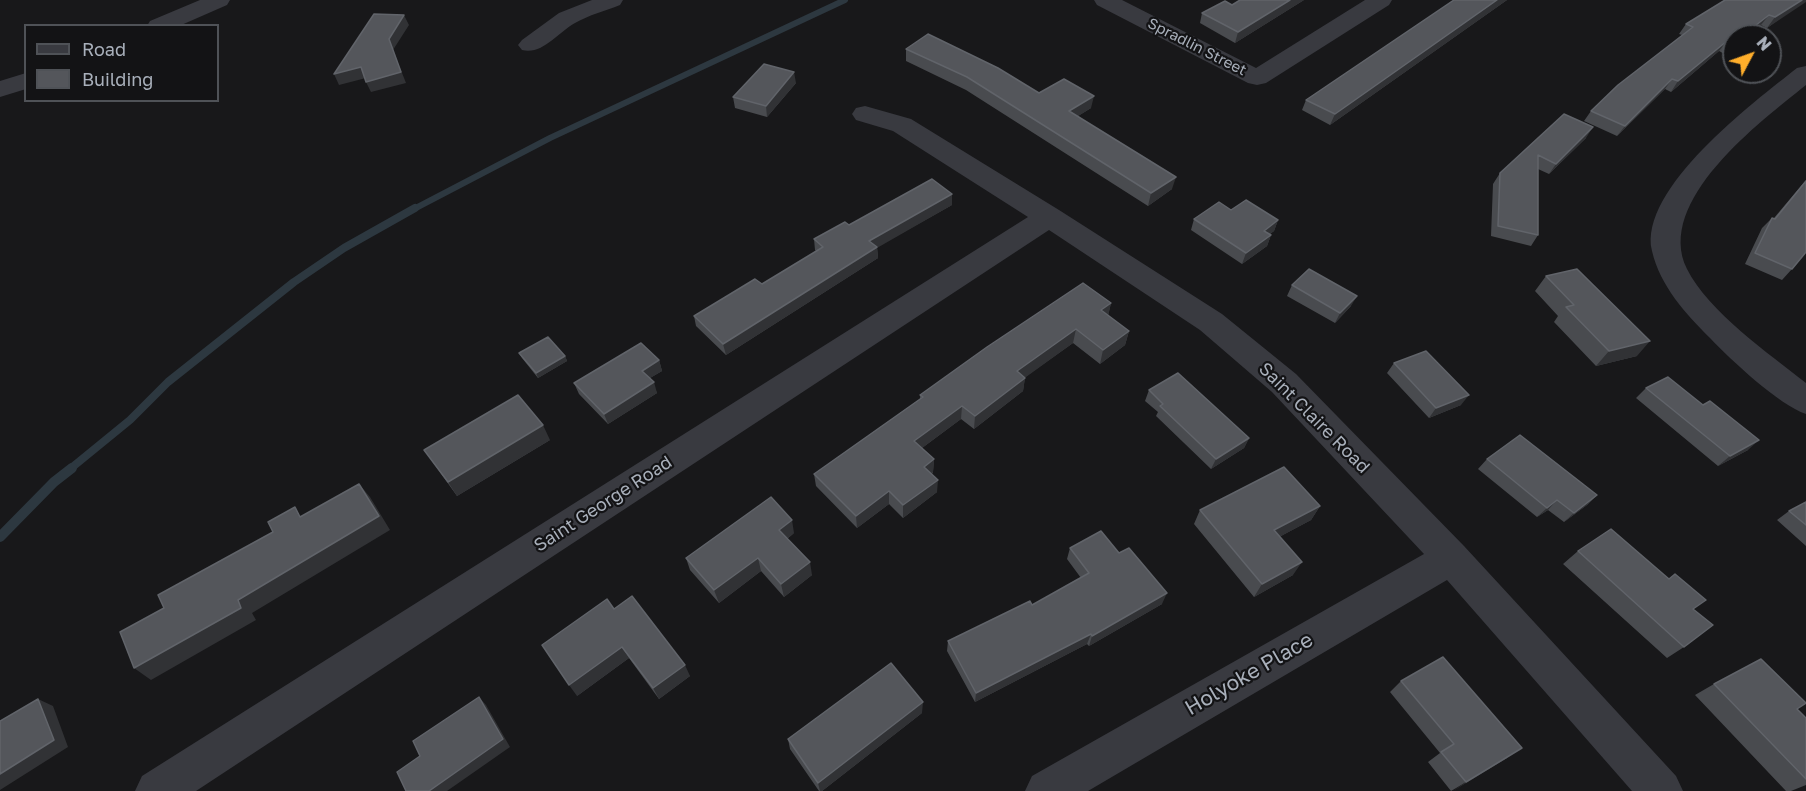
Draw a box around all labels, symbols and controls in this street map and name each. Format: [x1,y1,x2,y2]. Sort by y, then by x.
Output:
street label: Spradlin Street [1145,14,1249,80]
legend [24,24,219,102]
north arrow [1722,24,1782,84]
text: N [1753,32,1776,55]
text: Road [82,38,126,60]
text: Building [82,68,153,90]
street label: Saint Claire Road [1254,358,1374,478]
street label: Saint George Road [530,451,676,557]
street label: Holyoke Place [1181,627,1317,721]

